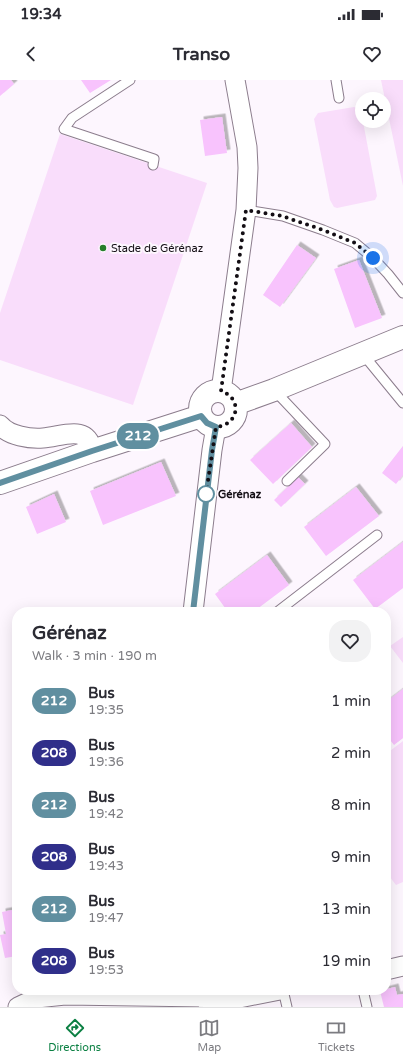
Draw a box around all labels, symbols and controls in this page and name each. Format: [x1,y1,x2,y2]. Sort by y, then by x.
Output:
text: 19:34 [20,5,62,23]
icon: back [20,43,42,65]
text: Transo [173,43,230,65]
icon: heart [361,43,383,65]
map controls [355,92,391,128]
button: locate [355,92,391,128]
place label: Stade de Gérénaz [111,242,204,255]
marker: Stade de Gérénaz [98,243,108,253]
your location [363,248,383,268]
line badge: 212 [115,423,161,449]
text: 212 [125,427,151,444]
marker: Gérénaz [197,485,215,503]
place label: Gérénaz [218,488,262,501]
button: heart [329,620,371,662]
text: Gérénaz [32,622,107,644]
text: Walk · 3 min · 190 m [32,648,157,664]
text: Bus [88,684,115,702]
text: 212 [41,692,67,709]
text: 1 min [331,692,371,710]
text: 19:35 [88,702,124,718]
text: Bus [88,736,115,754]
text: 208 [41,744,67,761]
text: 2 min [331,744,371,762]
text: 19:36 [88,754,124,770]
text: Bus [88,788,115,806]
text: 212 [41,796,67,813]
text: 8 min [331,796,371,814]
text: 19:42 [88,806,124,822]
text: Bus [88,840,115,858]
text: 208 [41,848,67,865]
text: 9 min [331,848,371,866]
text: 19:43 [88,858,124,874]
text: Bus [88,892,115,910]
text: 212 [41,900,67,917]
text: 13 min [322,900,371,918]
text: 19:47 [88,910,124,926]
text: Bus [88,944,115,962]
text: 208 [41,952,67,969]
text: 19 min [322,952,371,970]
text: 19:53 [88,962,124,978]
tab: Directions [48,1017,101,1054]
tab: Map [198,1017,221,1054]
tab: Tickets [318,1017,355,1054]

